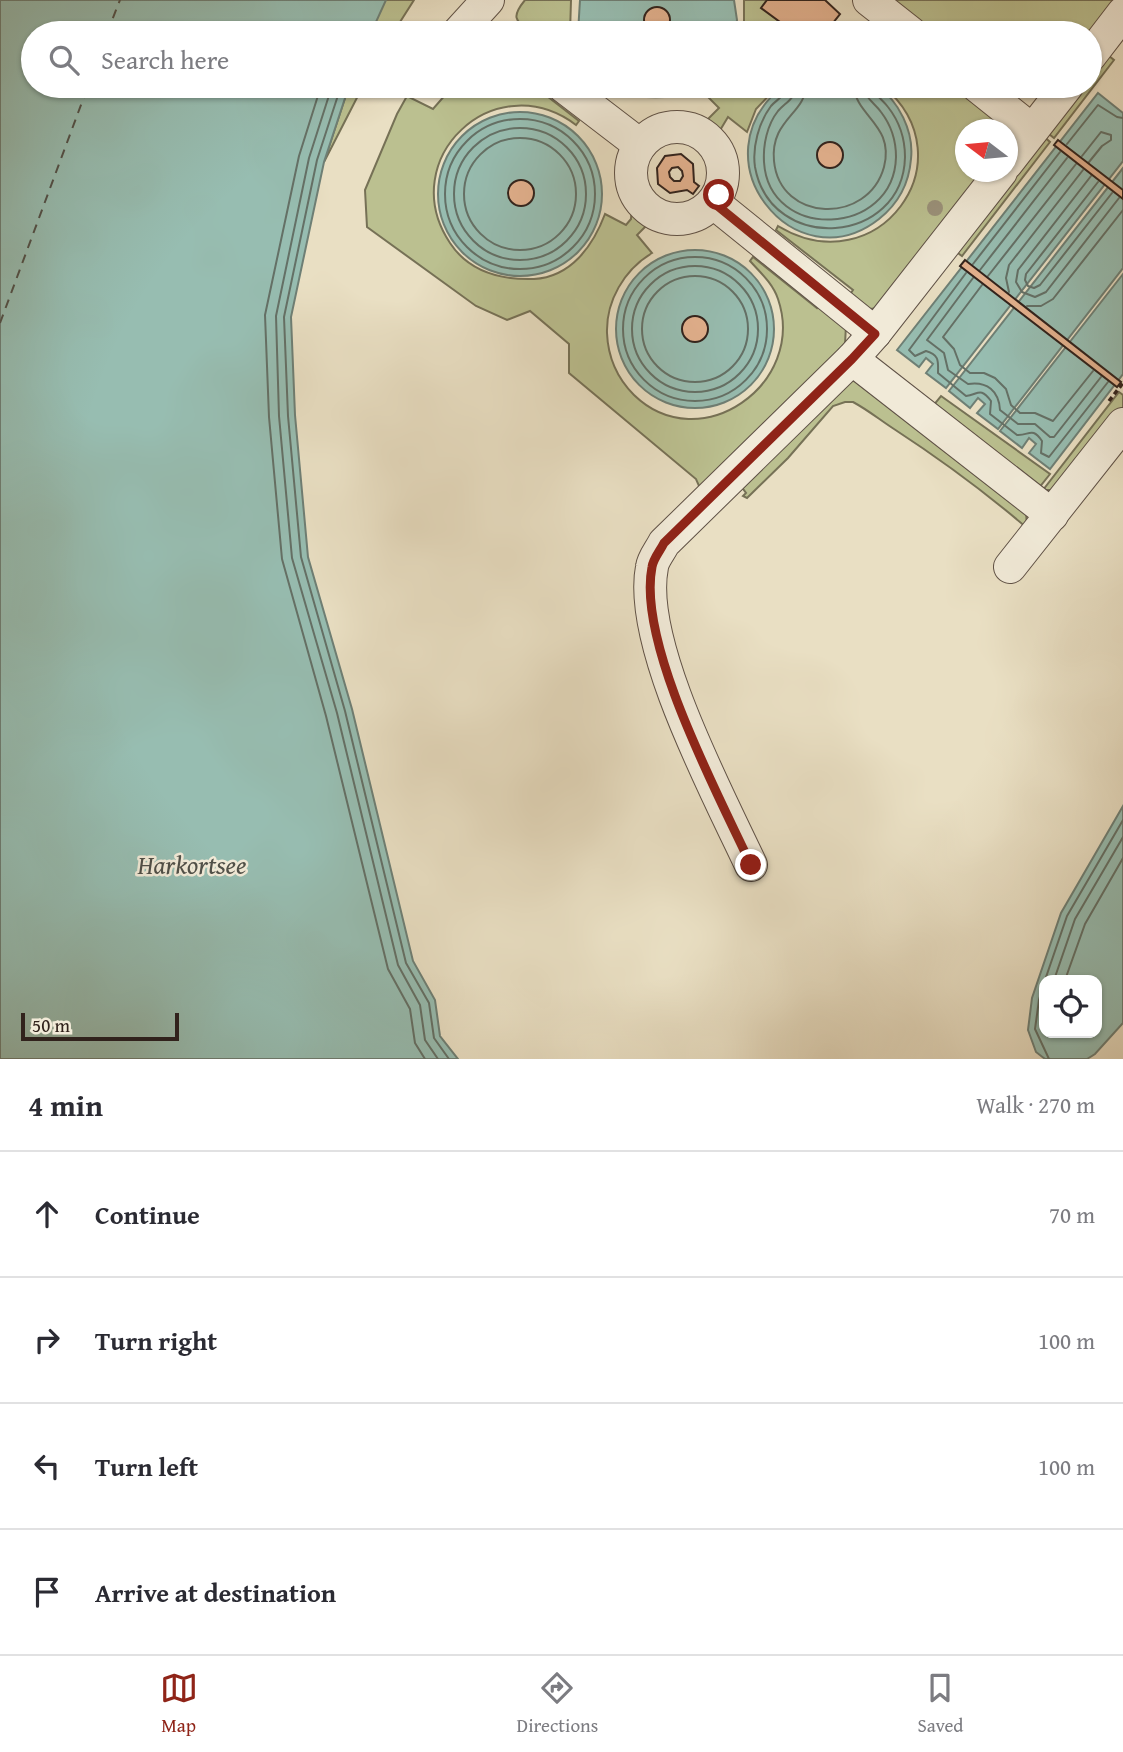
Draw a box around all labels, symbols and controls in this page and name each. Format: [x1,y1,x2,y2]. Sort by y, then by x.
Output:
search box [21,21,1102,98]
text: Search here [101,40,229,79]
icon: search [45,41,83,79]
north arrow [955,119,1018,182]
route start [703,179,734,210]
water label: Harkortsee [137,845,246,884]
route end [735,849,766,880]
map controls [1039,975,1102,1038]
button: locate [1039,975,1102,1038]
scale bar [21,1010,178,1042]
text: 50 m [32,1011,70,1039]
text: 4 min [28,1083,103,1127]
text: Walk · 270 m [976,1088,1095,1121]
icon: ahead [28,1195,66,1233]
text: Continue [95,1195,200,1234]
text: 70 m [1049,1198,1095,1231]
icon: right [28,1321,66,1359]
text: Turn right [95,1321,217,1360]
text: 100 m [1038,1324,1095,1357]
icon: left [28,1447,66,1485]
text: Turn left [95,1447,198,1486]
text: 100 m [1038,1450,1095,1483]
icon: arrive [28,1573,66,1611]
text: Arrive at destination [95,1573,336,1612]
tab: Map [160,1669,198,1739]
tab: Directions [517,1669,598,1739]
tab: Saved [917,1669,963,1739]

